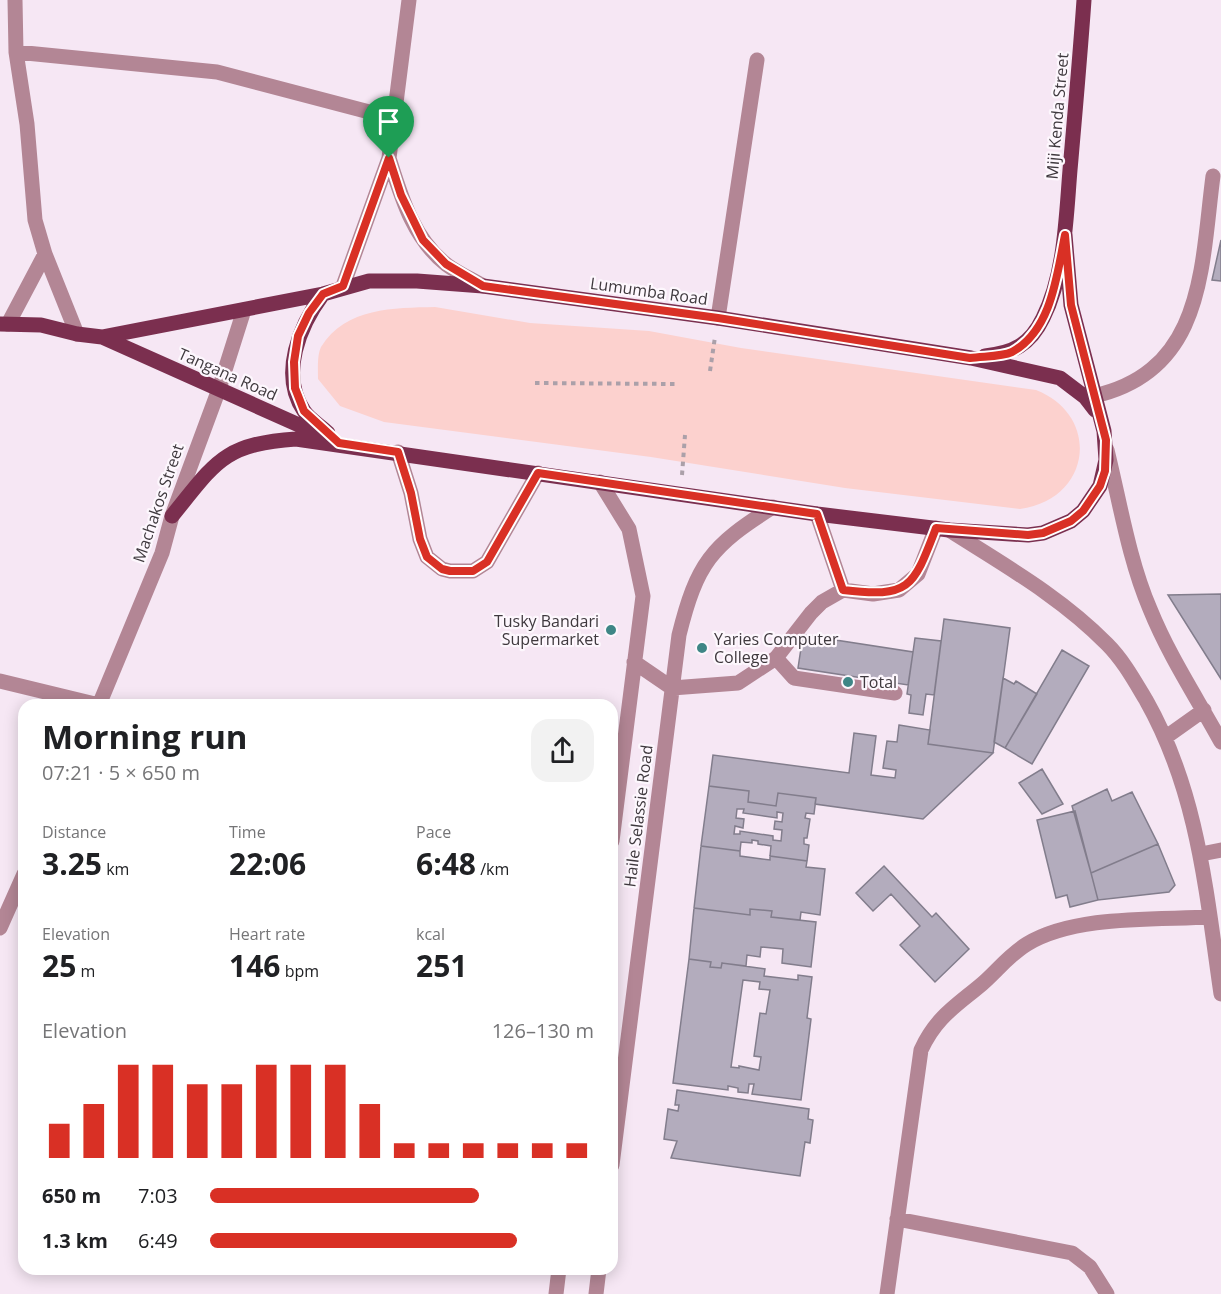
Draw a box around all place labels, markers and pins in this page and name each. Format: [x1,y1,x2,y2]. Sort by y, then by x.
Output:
pin [363,96,414,158]
place label: Tusky Bandari Supermarket [494,610,599,650]
marker: Tusky Bandari Supermarket [604,623,618,637]
place label: Yaries Computer College [714,628,839,668]
marker: Yaries Computer College [695,641,709,655]
place label: Total [860,671,897,693]
marker: Total [841,675,855,689]

